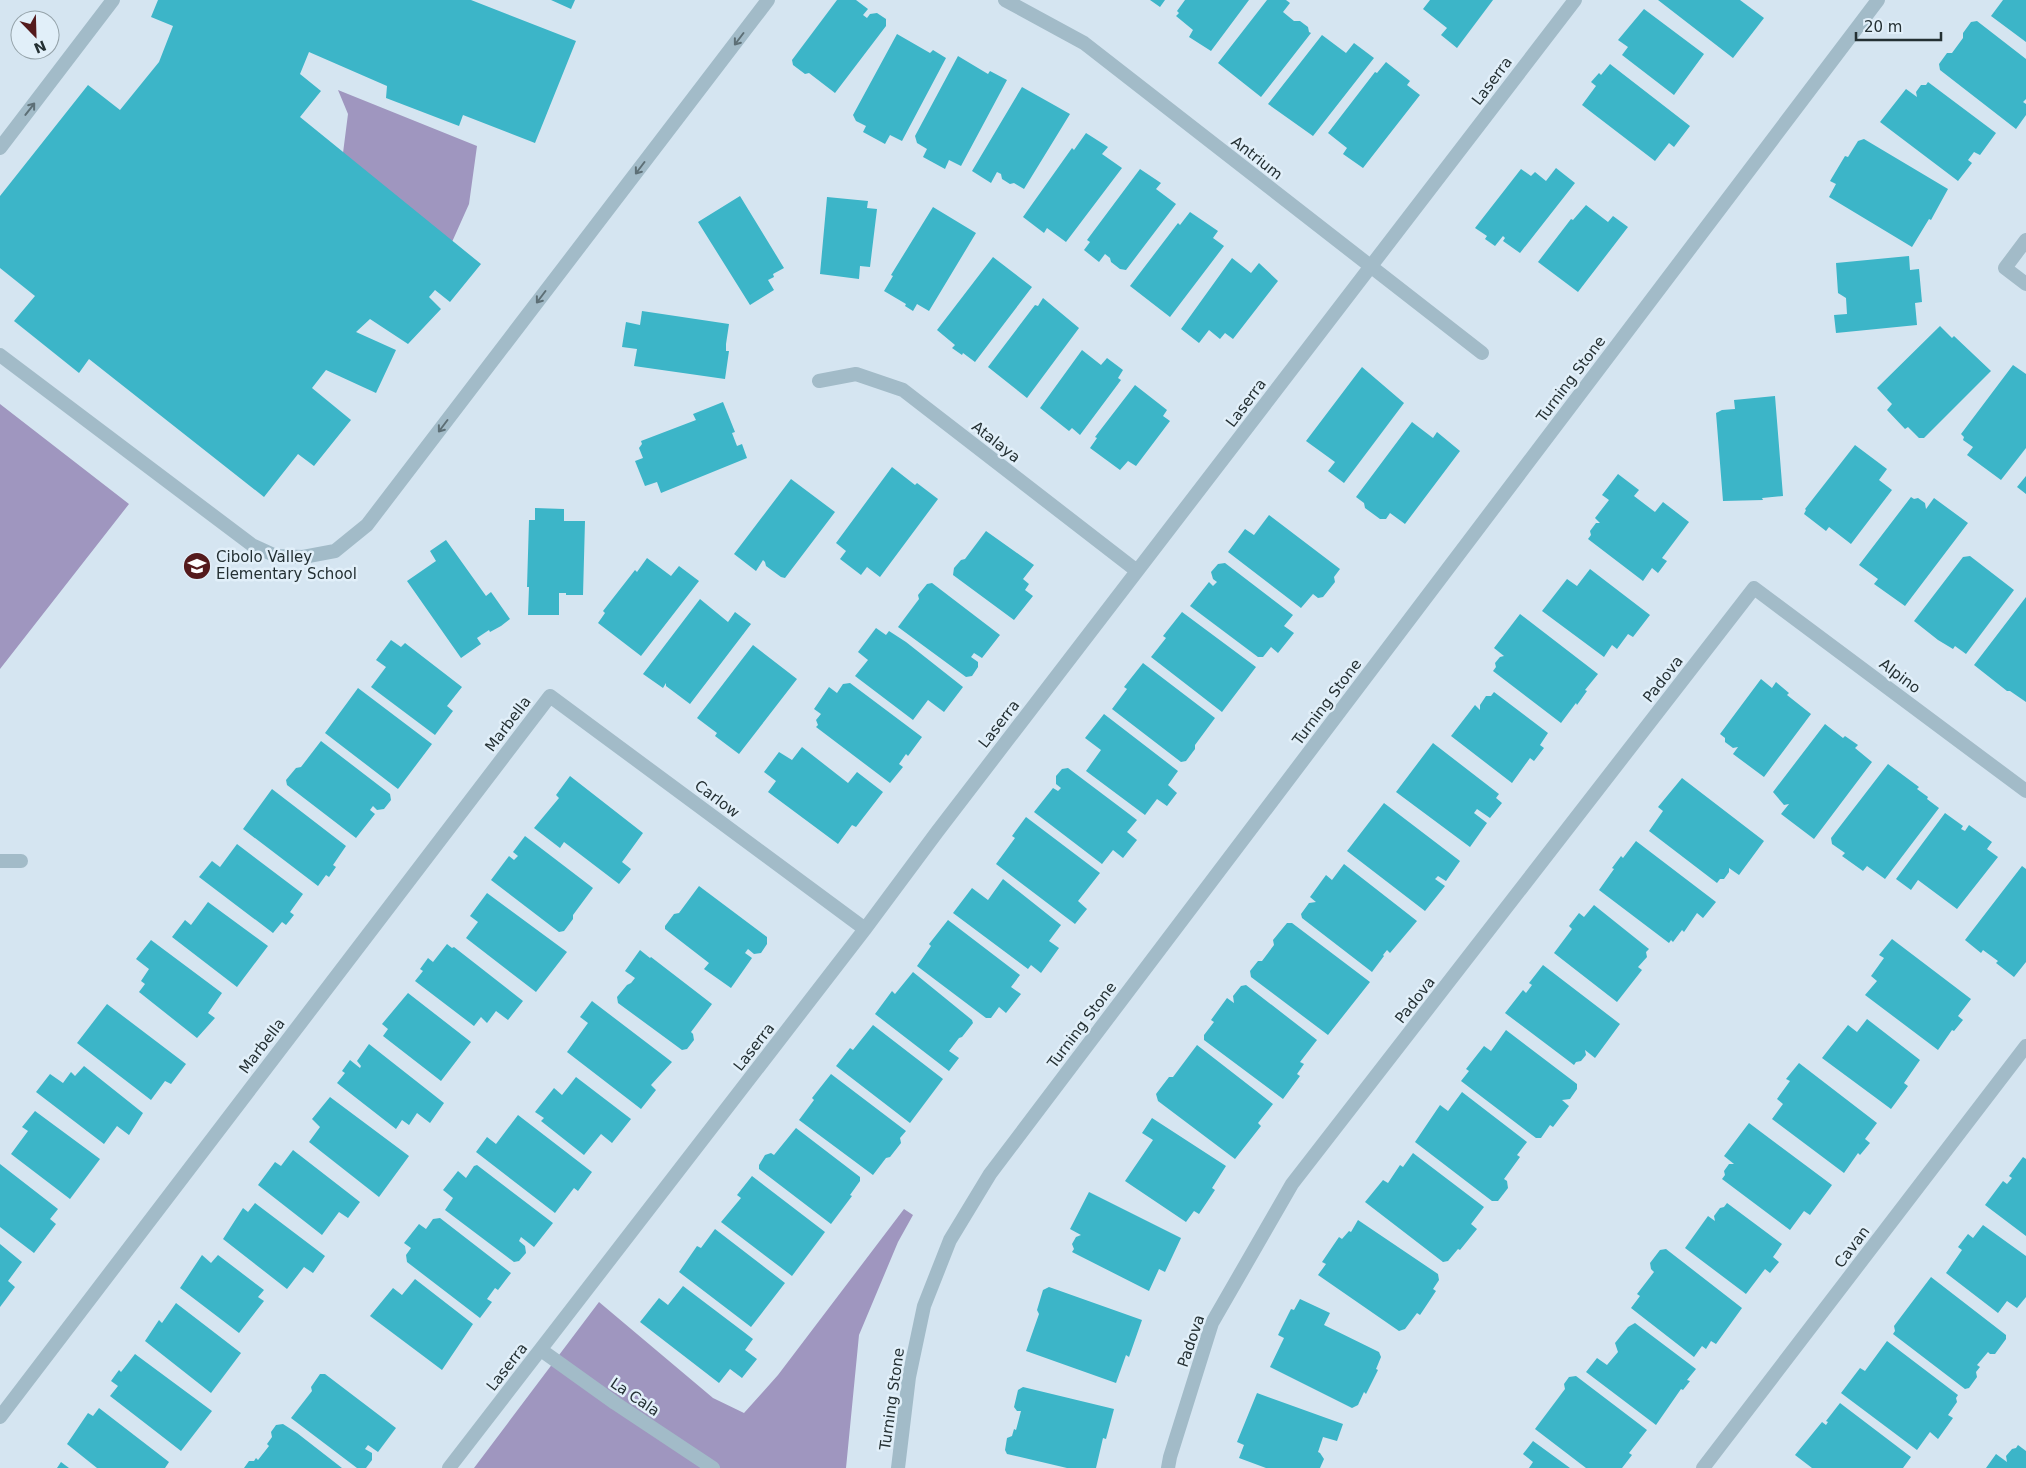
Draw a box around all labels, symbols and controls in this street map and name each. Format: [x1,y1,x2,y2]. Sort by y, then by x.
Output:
north arrow [10,10,60,60]
scale bar [1856,10,1941,42]
text: 20 m [1864,18,1902,36]
one-way arrow [733,32,744,45]
text: N [32,37,49,57]
street label: Laserra [1468,53,1516,109]
one-way arrow [24,103,35,116]
street label: Antrium [1228,132,1286,184]
one-way arrow [635,161,645,175]
one-way arrow [536,290,547,303]
street label: Turning Stone [1532,332,1609,426]
street label: Laserra [1222,375,1270,431]
street label: Atalaya [968,418,1024,466]
one-way arrow [437,419,448,432]
place label: Cibolo Valley Elementary School [216,548,357,583]
school or university icon: Cibolo Valley Elementary School [182,551,212,581]
street label: Padova [1639,652,1687,706]
street label: Turning Stone [1288,655,1365,749]
street label: Alpino [1876,655,1924,697]
street label: Marbella [481,693,535,755]
street label: Laserra [975,696,1023,752]
street label: Carlow [691,776,743,822]
street label: Padova [1391,973,1439,1027]
street label: Turning Stone [1043,978,1120,1072]
street label: Marbella [235,1015,289,1077]
street label: Laserra [730,1019,778,1075]
street label: Cavan [1831,1223,1873,1271]
street label: Padova [1174,1312,1208,1370]
street label: Laserra [483,1339,531,1395]
street label: Turning Stone [876,1347,908,1452]
street label: La Cala [607,1374,663,1420]

